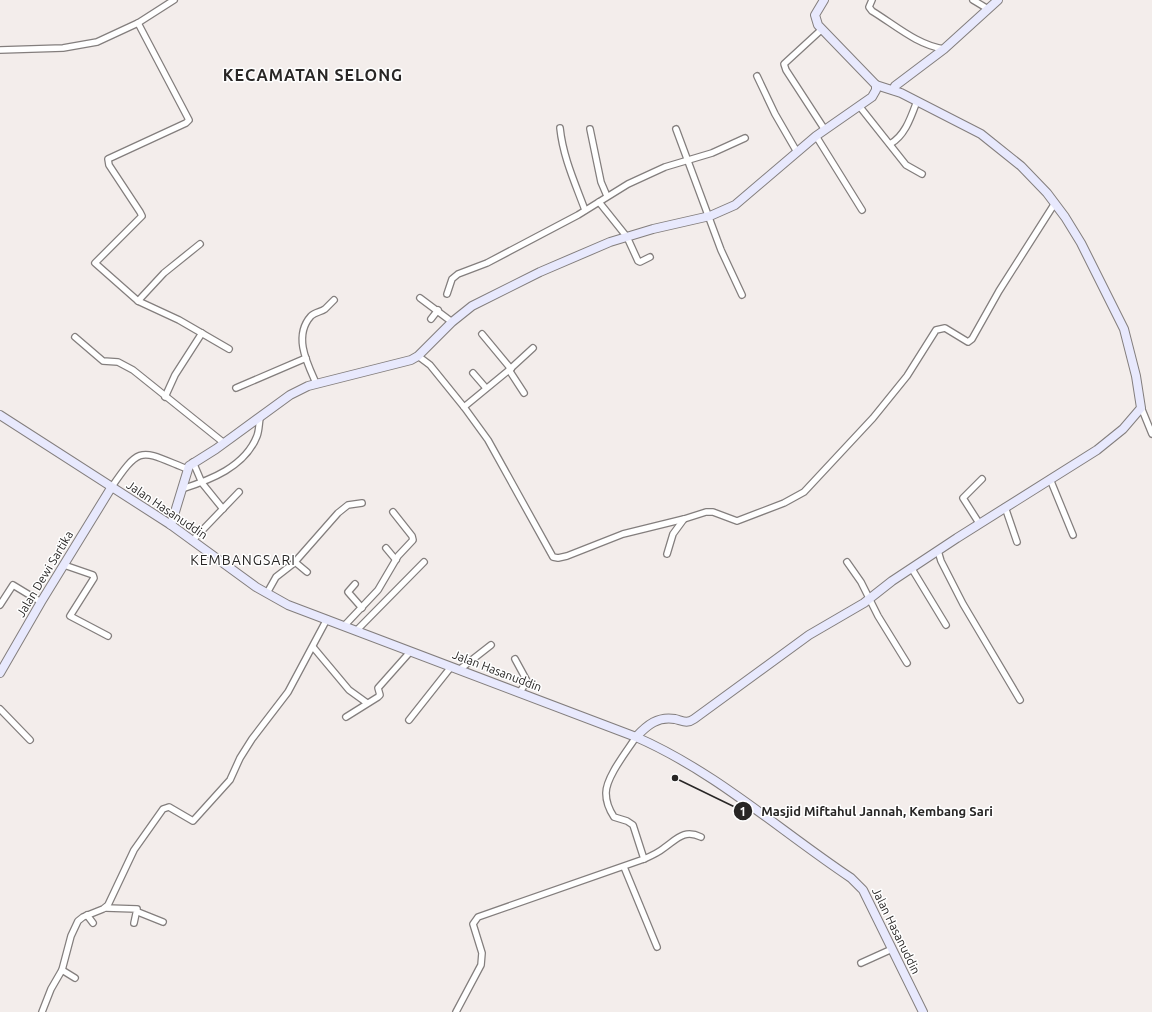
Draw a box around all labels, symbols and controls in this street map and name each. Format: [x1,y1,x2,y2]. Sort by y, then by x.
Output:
district label: KECAMATAN SELONG [223,66,403,84]
street label: Jalan Hasanuddin [124,478,210,541]
street label: Jalan Dewi Sartika [14,528,75,619]
district label: KEMBANGSARI [190,552,296,568]
street label: Jalan Hasanuddin [451,648,544,694]
callout: Masjid Miftahul Jannah, Kembang Sari [733,799,1001,824]
text: Masjid Miftahul Jannah, Kembang Sari [761,804,993,818]
text: 1 [740,805,746,818]
street label: Jalan Hasanuddin [870,885,923,976]

